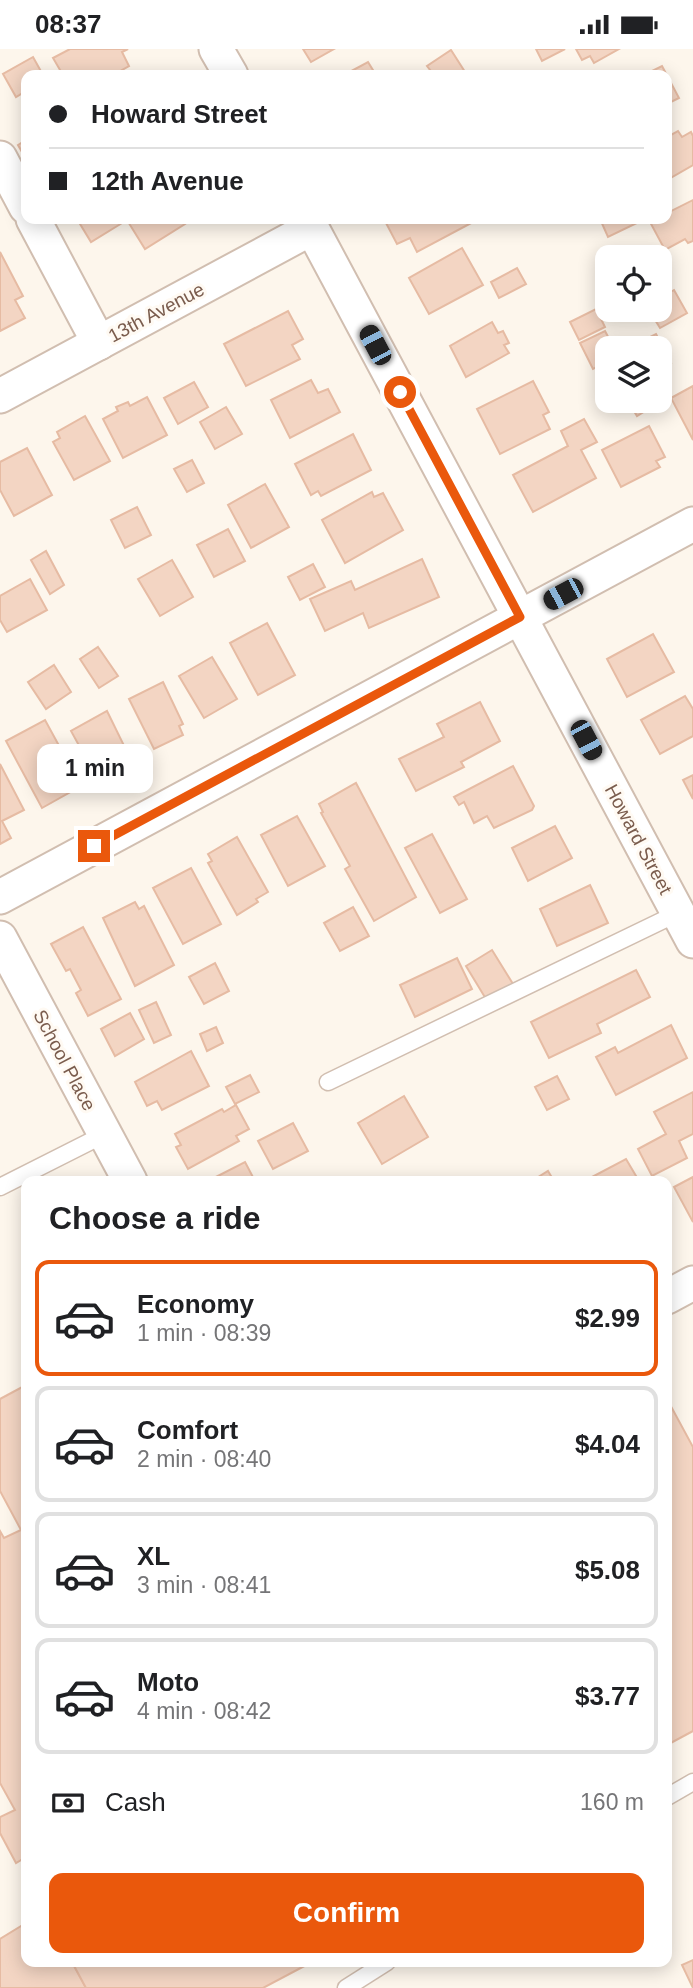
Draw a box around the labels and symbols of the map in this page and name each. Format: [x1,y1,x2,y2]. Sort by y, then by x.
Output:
street label: 13th Avenue [105,278,208,346]
car [356,322,395,368]
route start [384,376,416,408]
car [540,575,587,613]
car [567,717,606,763]
callout: 1 min [36,745,152,793]
street label: Howard Street [601,781,677,898]
route end [78,830,110,862]
street label: School Place [29,1006,100,1114]

